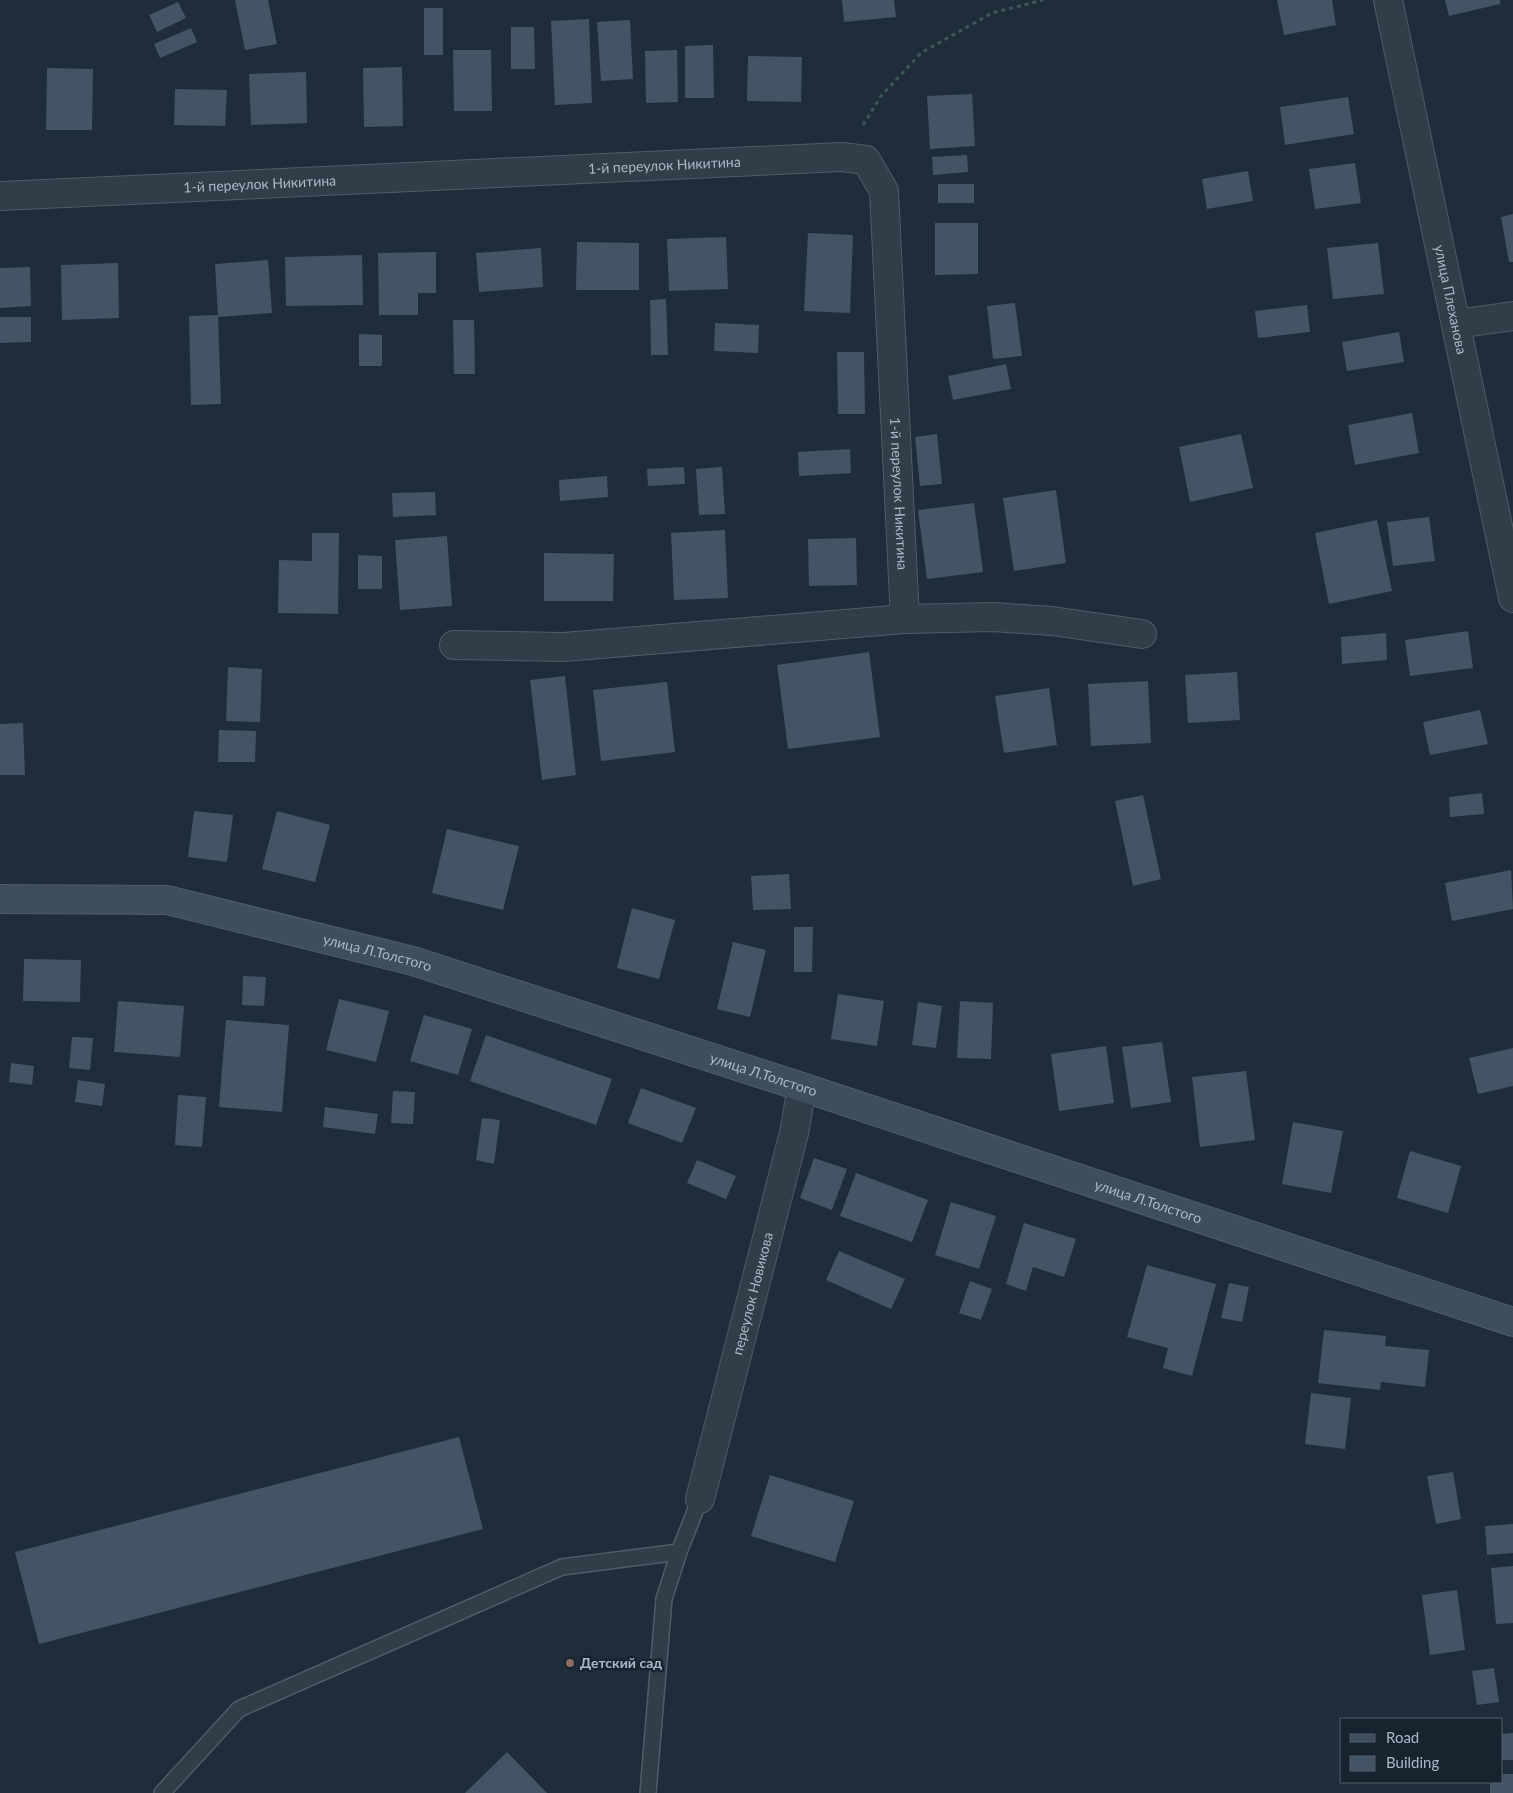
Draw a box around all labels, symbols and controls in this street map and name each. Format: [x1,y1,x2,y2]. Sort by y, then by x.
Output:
street label: 1-й переулок Никитина [588,153,741,177]
street label: 1-й переулок Никитина [183,171,336,195]
street label: улица Плеханова [1431,243,1471,356]
street label: 1-й переулок Никитина [887,417,912,570]
street label: улица Л.Толстого [321,930,434,975]
street label: улица Л.Толстого [708,1049,820,1099]
street label: улица Л.Толстого [1093,1175,1204,1227]
street label: переулок Новикова [728,1230,776,1357]
place label: Детский сад [580,1654,662,1671]
marker: Детский сад [564,1657,576,1669]
legend [1340,1718,1503,1783]
text: Road [1386,1728,1419,1746]
text: Building [1386,1753,1439,1771]

